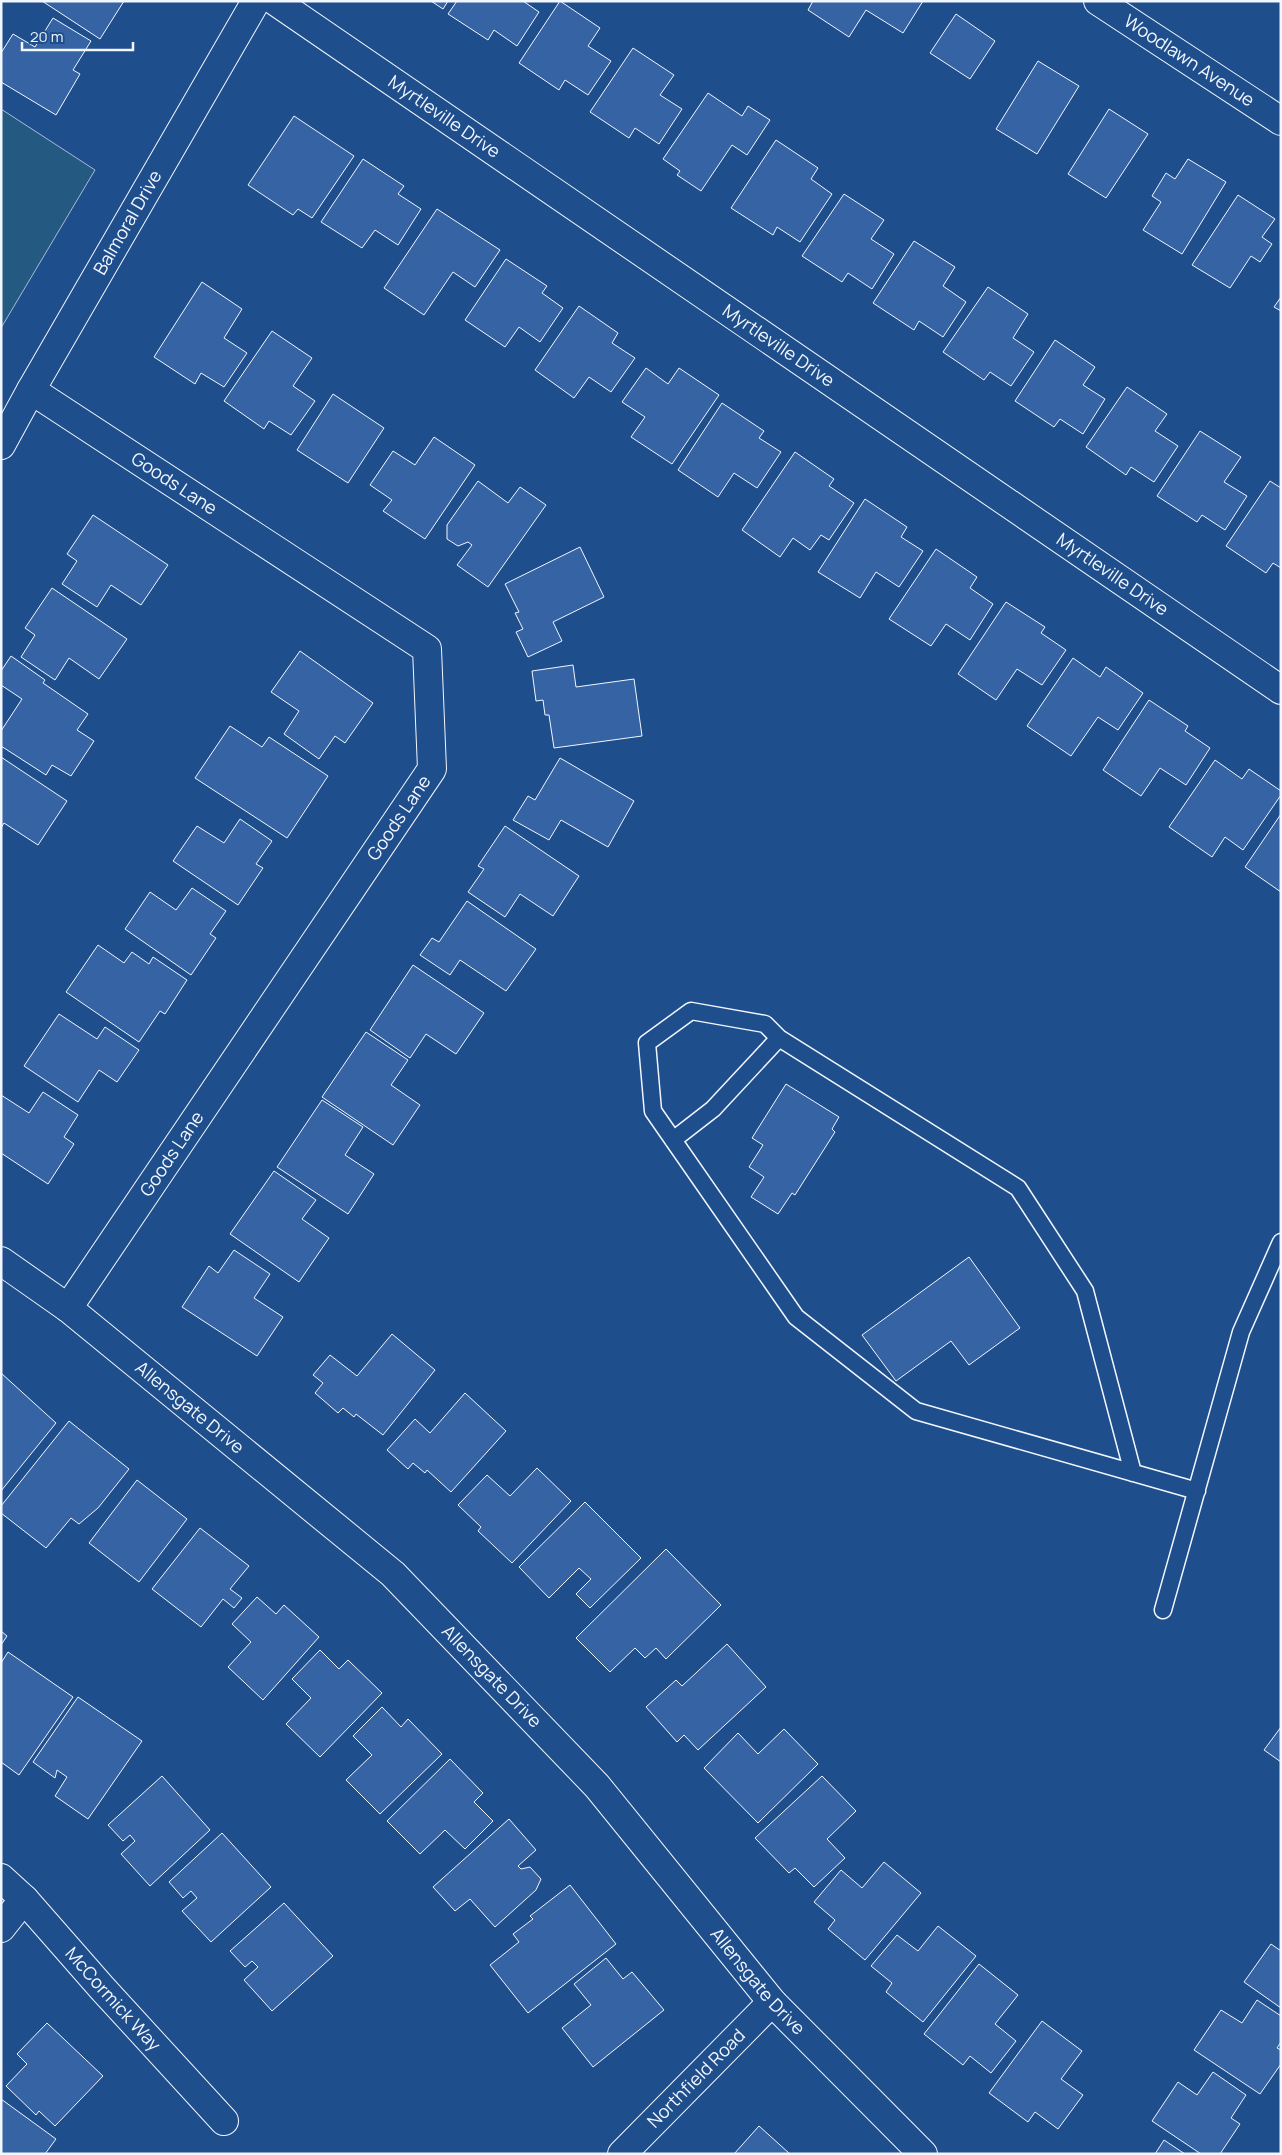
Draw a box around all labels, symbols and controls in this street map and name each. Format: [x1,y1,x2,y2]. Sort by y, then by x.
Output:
street label: Woodlawn Avenue [1120,8,1260,111]
scale bar [22,20,134,52]
text: 20 m [30,26,63,47]
street label: Myrtleville Drive [384,69,505,163]
street label: Balmoral Drive [87,165,167,279]
street label: Myrtleville Drive [718,298,840,392]
street label: Goods Lane [127,446,222,520]
street label: Myrtleville Drive [1052,527,1174,621]
street label: Goods Lane [361,770,436,865]
street label: Goods Lane [134,1106,209,1201]
street label: Allensgate Drive [131,1355,250,1458]
street label: Allensgate Drive [437,1619,547,1732]
street label: Allensgate Drive [706,1922,811,2040]
street label: McCormick Way [60,1941,167,2056]
street label: Northfield Road [642,2023,750,2133]

